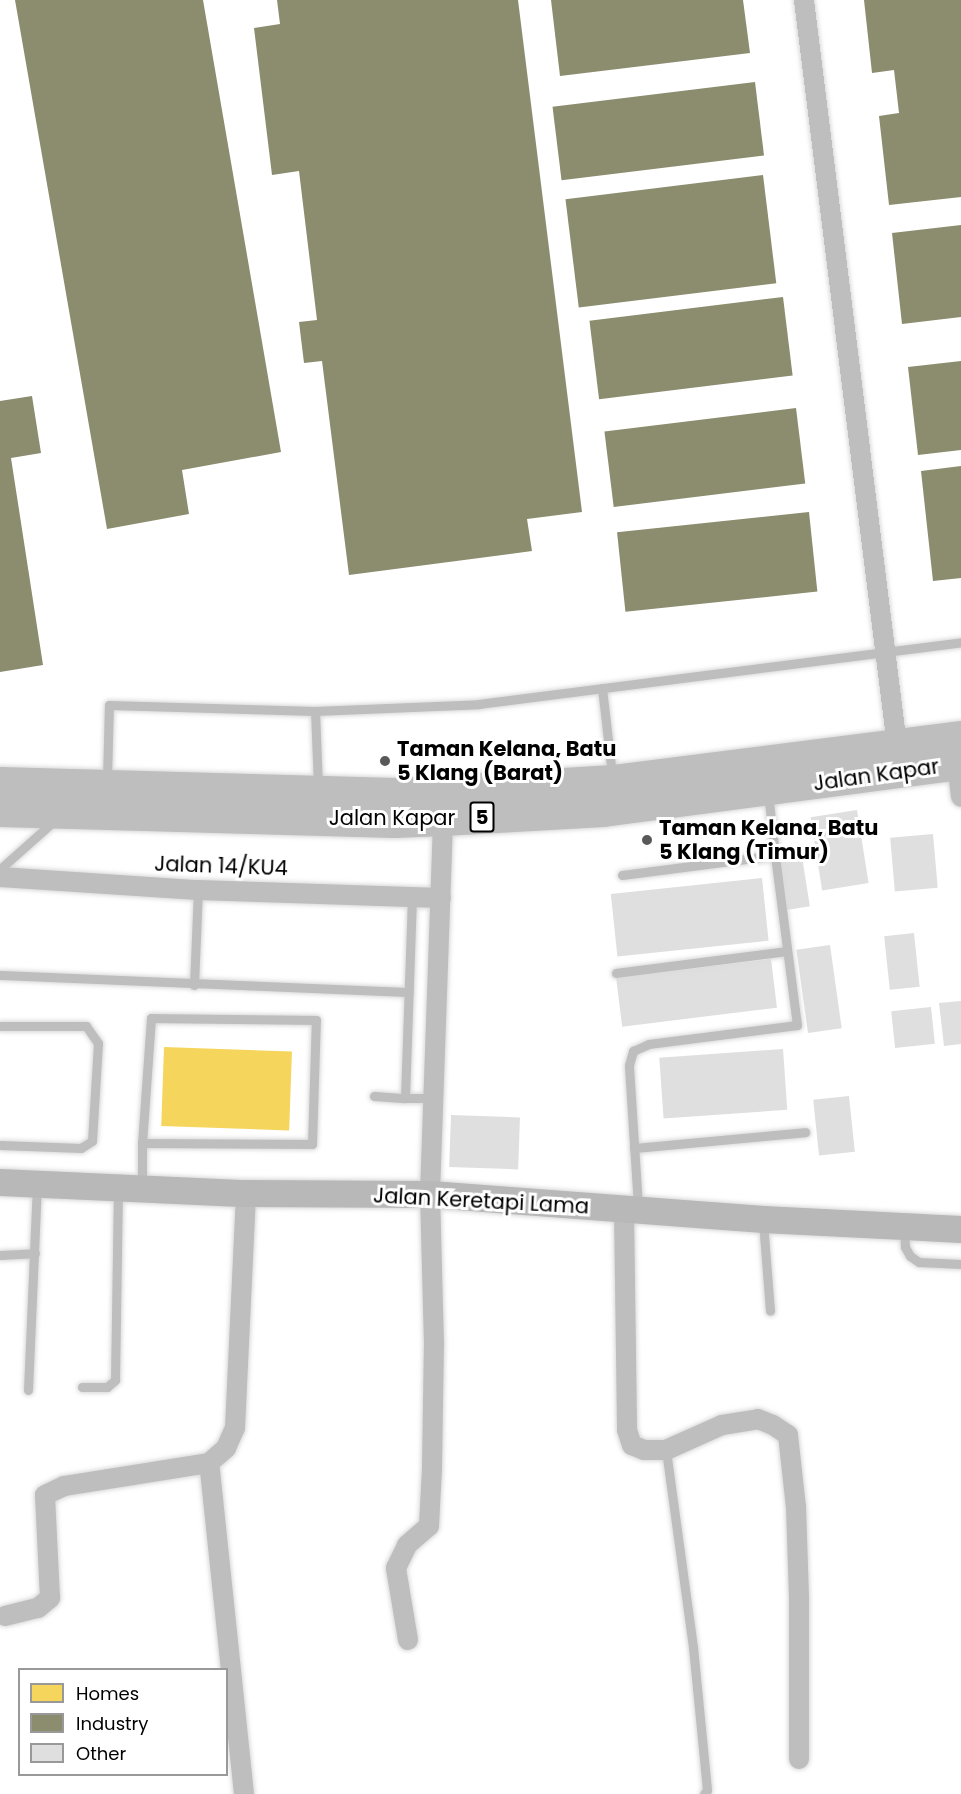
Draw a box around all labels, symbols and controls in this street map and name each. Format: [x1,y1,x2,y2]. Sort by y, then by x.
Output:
place label: Taman Kelana, Batu 5 Klang (Barat) [397,736,616,786]
marker: Taman Kelana, Batu 5 Klang (Barat) [378,754,392,768]
street label: Jalan Kapar [811,754,941,796]
road number: 5 [468,800,496,834]
street label: Jalan Kapar [329,805,455,831]
place label: Taman Kelana, Batu 5 Klang (Timur) [659,815,878,865]
marker: Taman Kelana, Batu 5 Klang (Timur) [640,833,654,847]
street label: Jalan 14/KU4 [154,851,288,881]
street label: Jalan Keretapi Lama [372,1183,590,1219]
legend [18,1668,228,1776]
text: Homes [76,1681,139,1706]
text: Industry [76,1711,148,1736]
text: Other [76,1741,126,1766]

